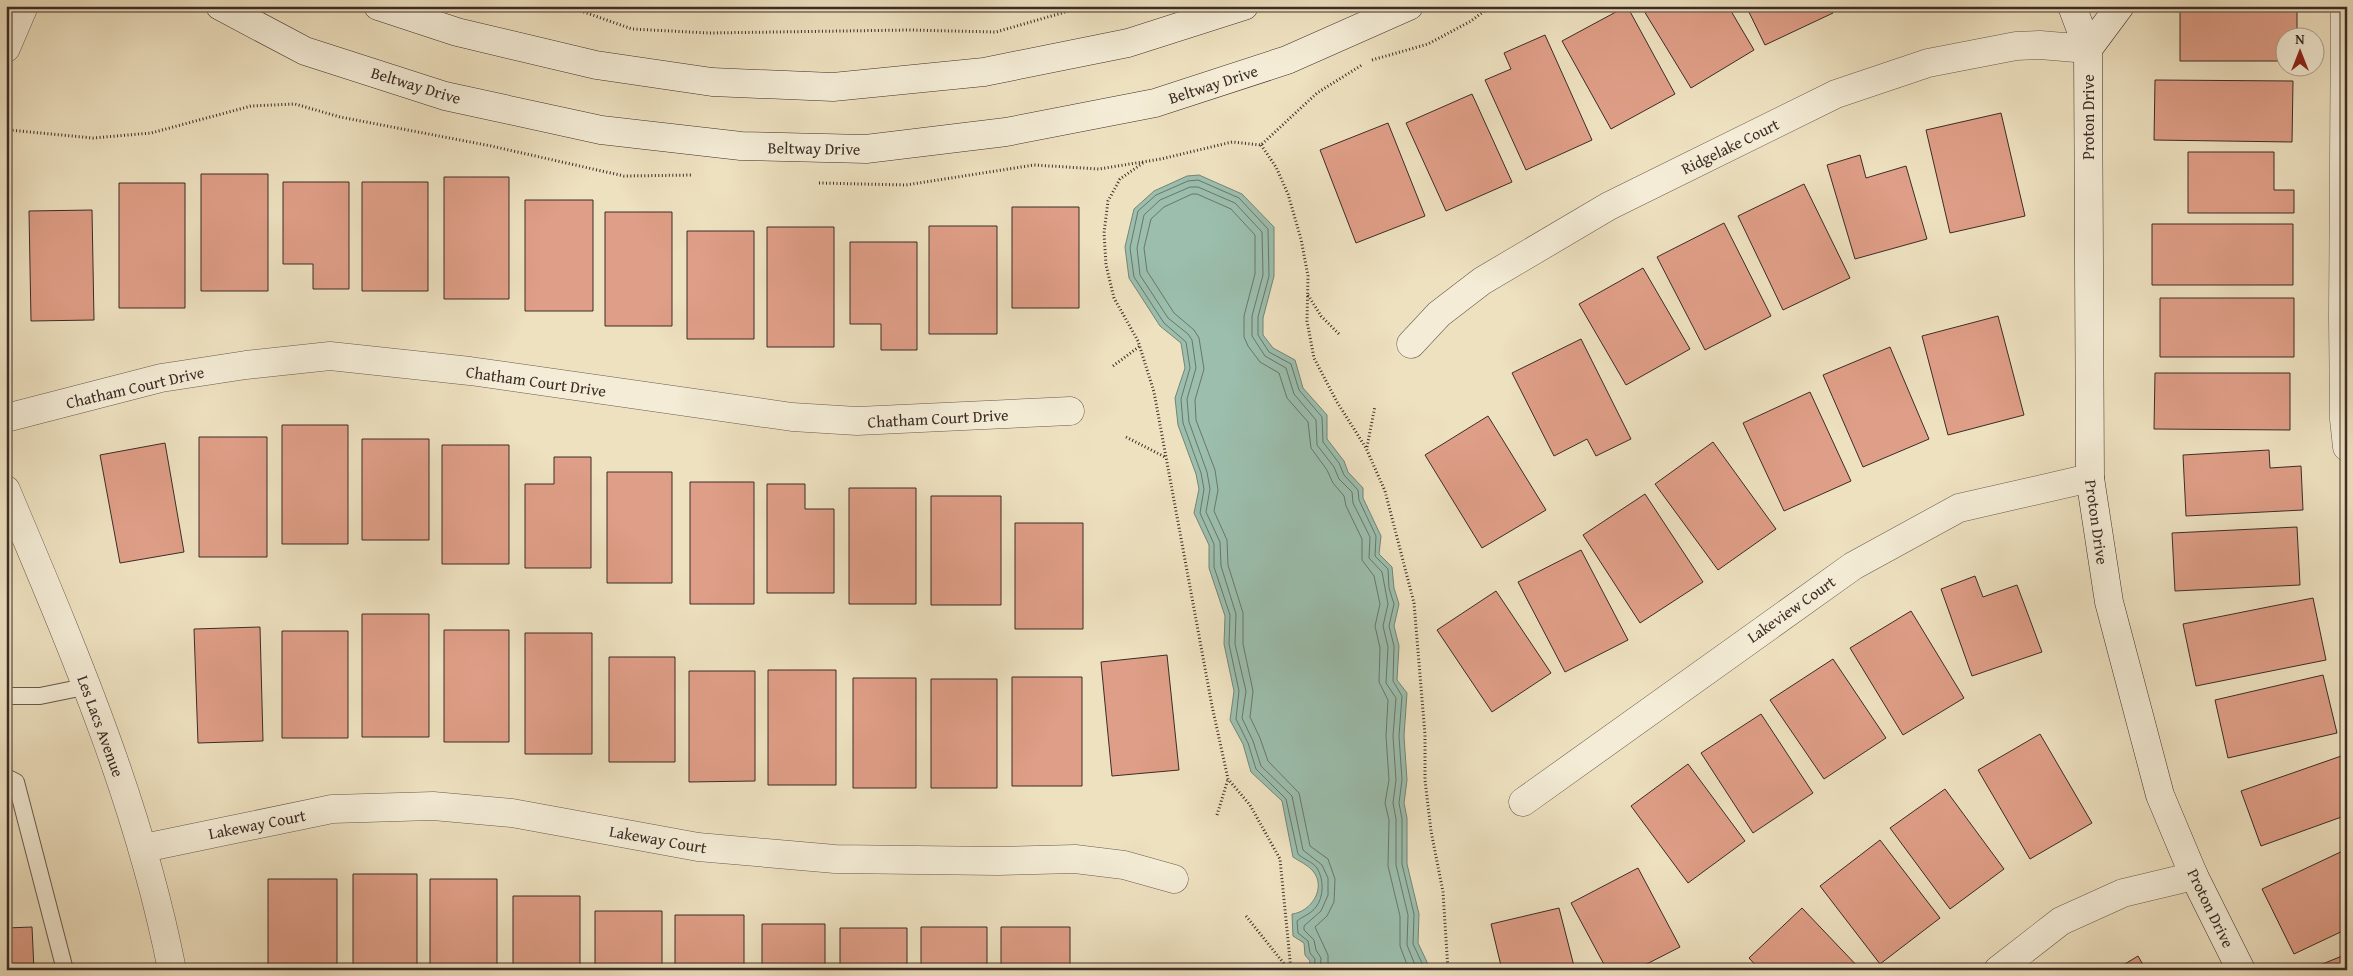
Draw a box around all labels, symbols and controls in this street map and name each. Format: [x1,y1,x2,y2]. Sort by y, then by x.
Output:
north arrow [2276,28,2326,78]
text: N [2295,29,2305,49]
street label: Beltway Drive [1165,58,1261,110]
street label: Beltway Drive [368,60,464,110]
street label: Proton Drive [2076,74,2100,160]
street label: Ridgelake Court [1677,112,1783,180]
street label: Beltway Drive [767,135,861,161]
street label: Chatham Court Drive [64,359,206,415]
street label: Chatham Court Drive [464,359,608,403]
street label: Chatham Court Drive [867,402,1009,434]
street label: Proton Drive [2079,478,2115,566]
street label: Lakeview Court [1742,569,1840,648]
street label: Les Lacs Avenue [71,672,131,780]
street label: Lakeway Court [206,803,308,845]
street label: Lakeway Court [607,819,709,859]
street label: Proton Drive [2182,864,2240,952]

